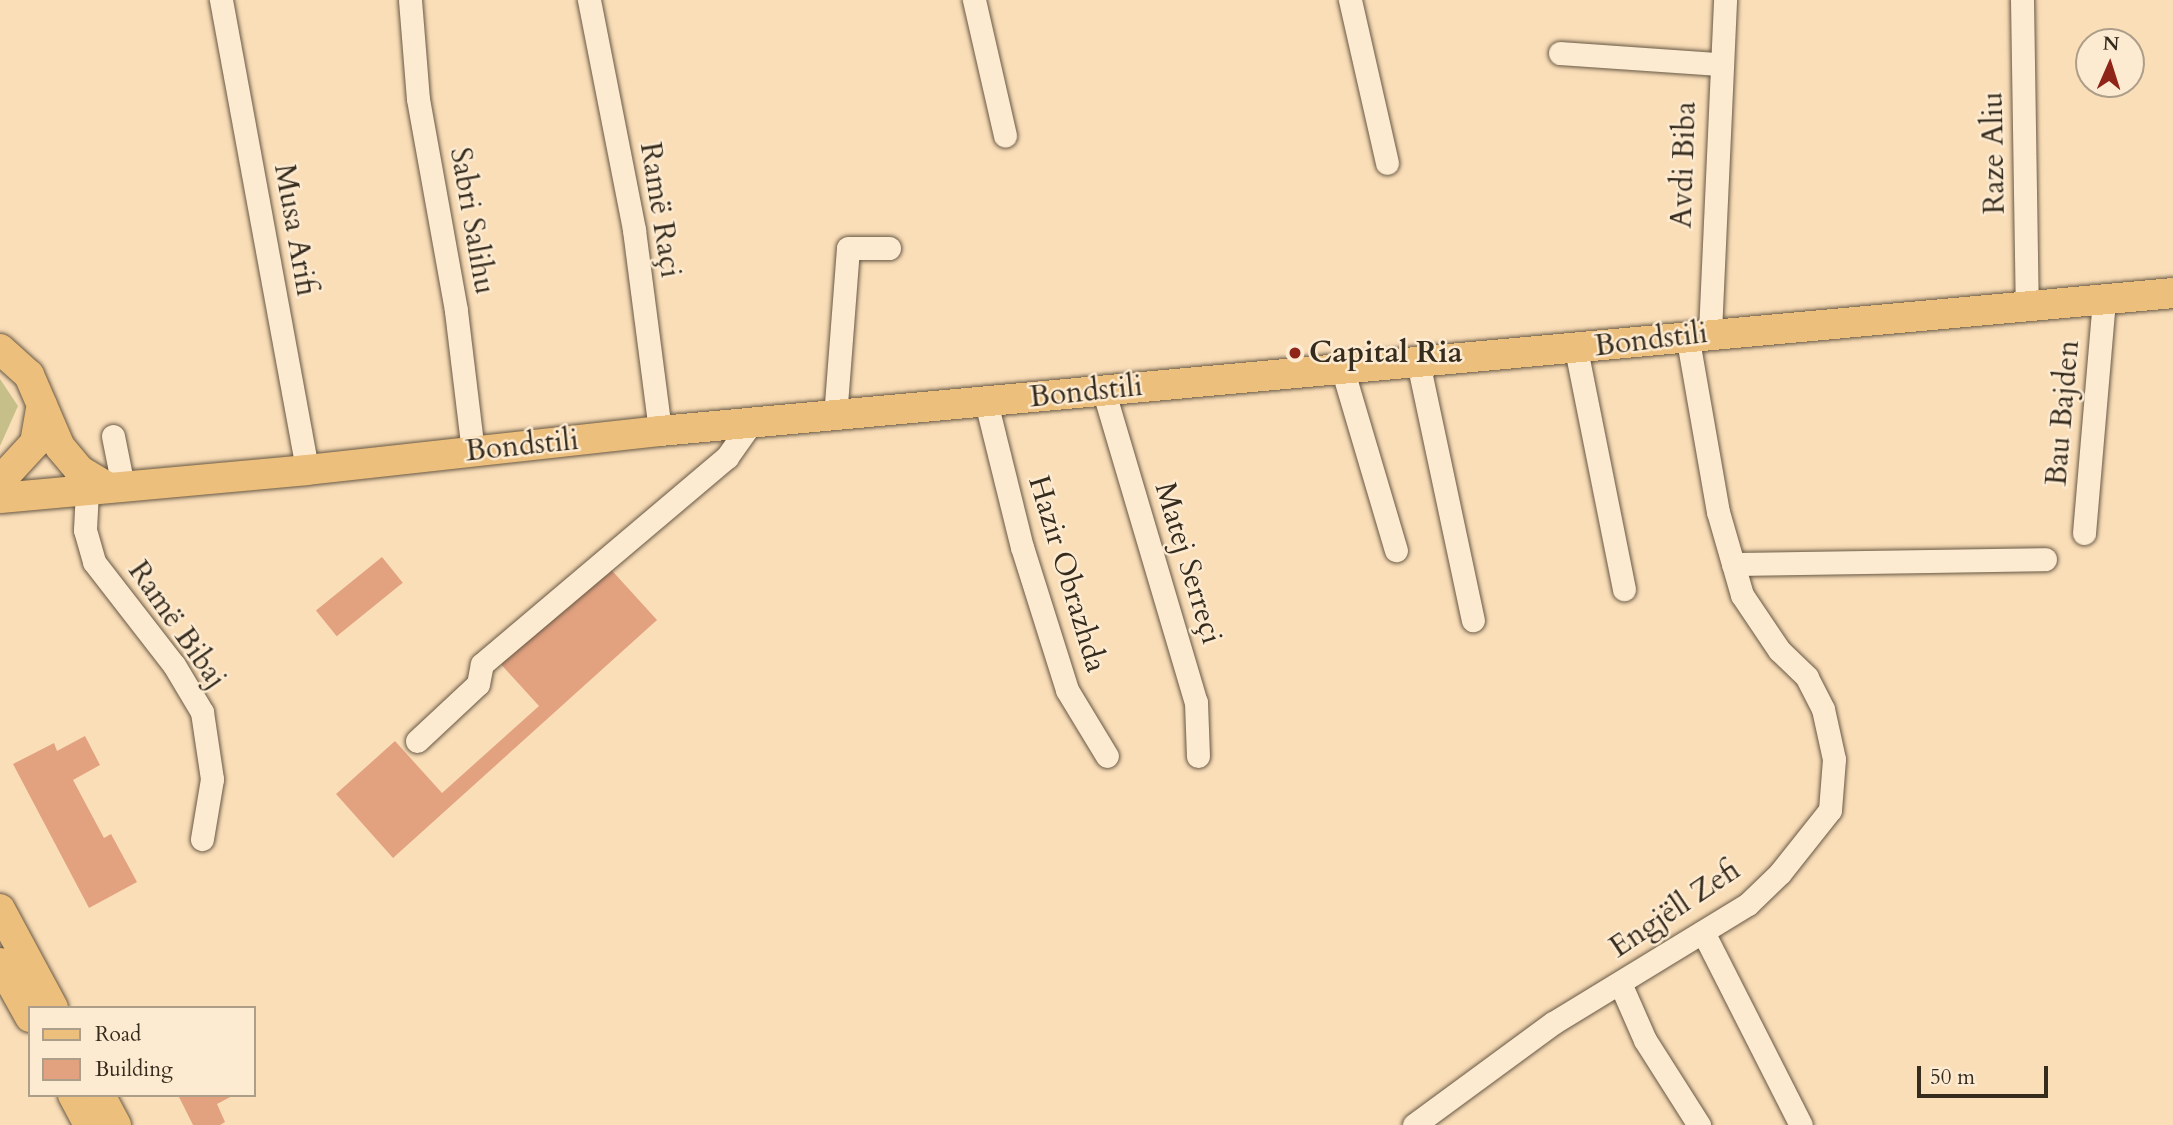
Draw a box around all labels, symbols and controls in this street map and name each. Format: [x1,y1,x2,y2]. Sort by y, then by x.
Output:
north arrow [2075,28,2145,98]
text: N [2102,31,2120,57]
street label: Raze Aliu [1975,91,2013,215]
street label: Avdi Biba [1664,101,1704,229]
street label: Ramë Raçi [632,140,688,280]
street label: Sabri Salihu [441,145,503,297]
street label: Musa Arifi [266,161,324,299]
street label: Bondstili [1592,315,1710,365]
place label: Capital Ria [1309,335,1463,371]
street label: Bau Bajden [2039,339,2087,487]
marker: Capital Ria [1287,345,1303,361]
street label: Bondstili [1028,368,1144,416]
street label: Bondstili [464,422,580,470]
street label: Hazir Obrazhda [1020,471,1114,677]
street label: Matej Serreçi [1146,478,1230,648]
street label: Ramë Bibaj [120,554,234,696]
street label: Engjëll Zefi [1603,852,1747,966]
legend [28,1006,256,1097]
text: Road [95,1020,141,1049]
scale bar [1921,1052,2052,1096]
text: Building [95,1055,173,1084]
text: 50 m [1930,1063,1975,1092]

